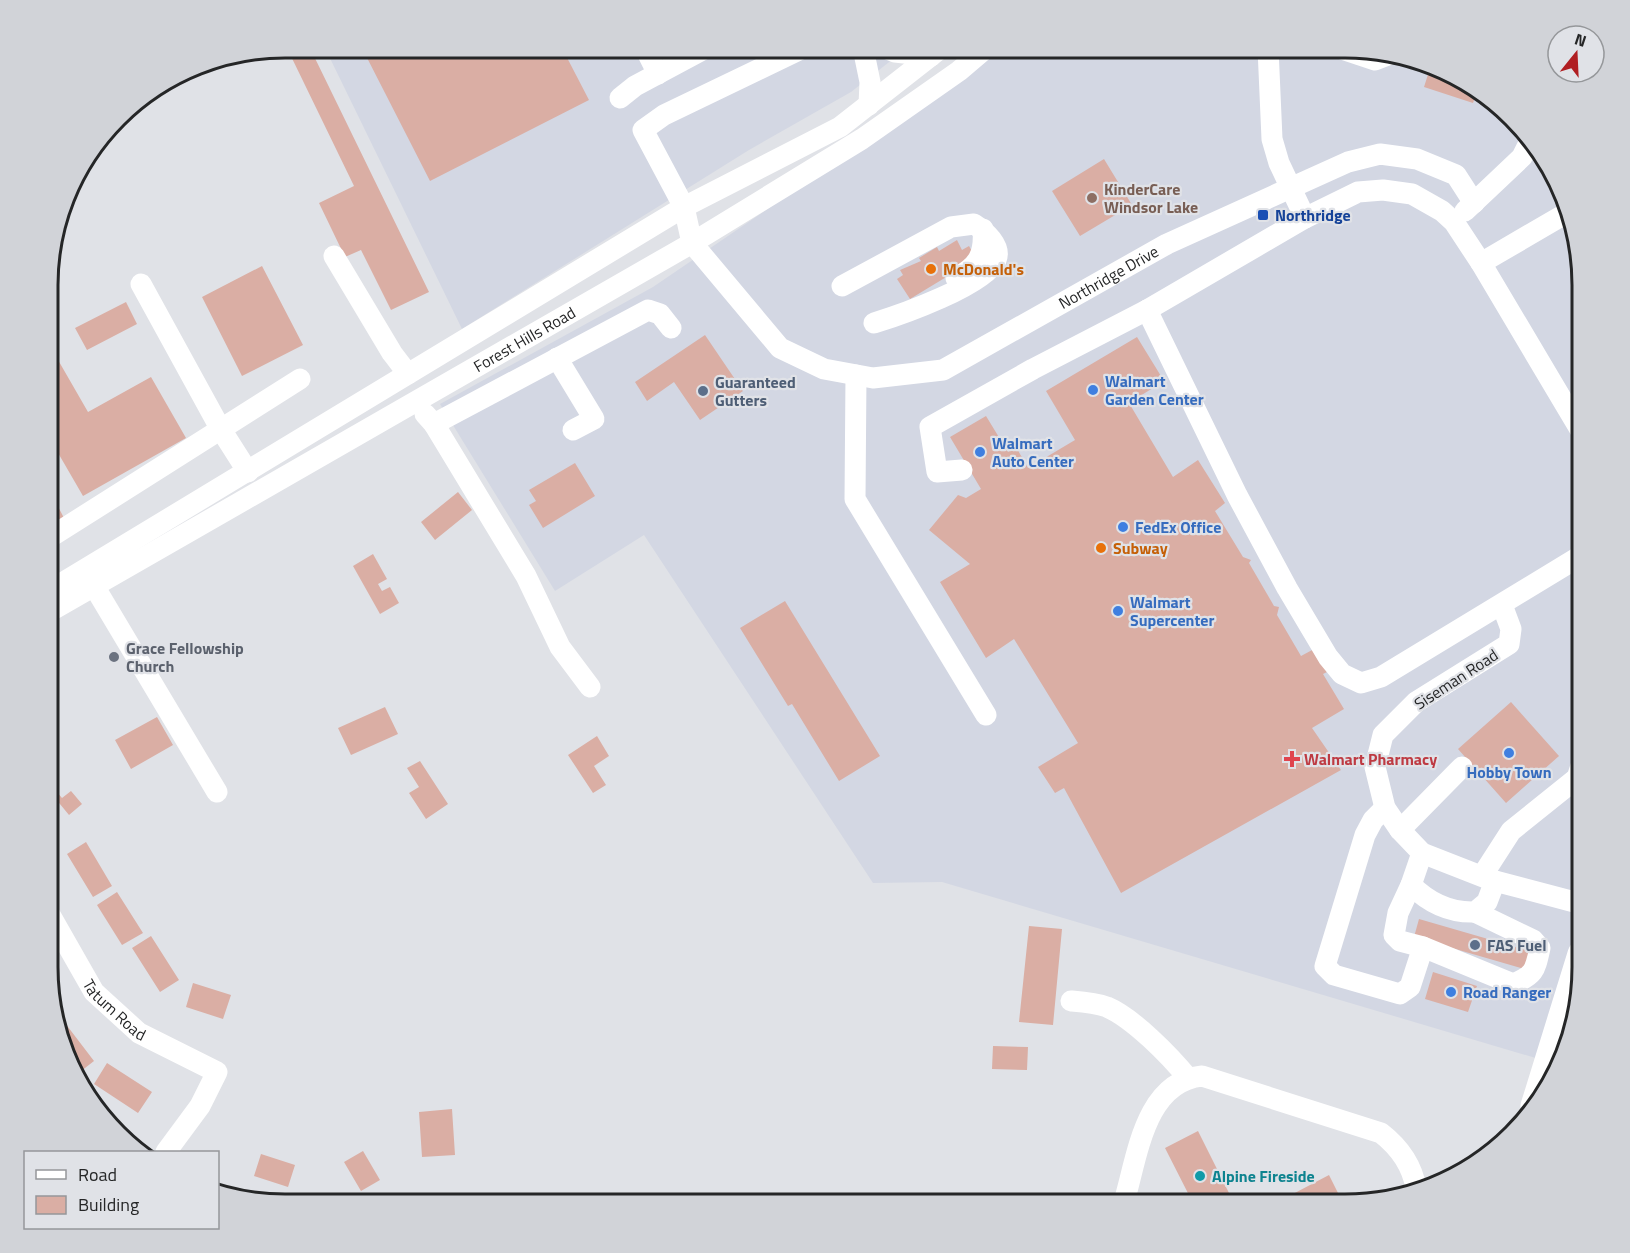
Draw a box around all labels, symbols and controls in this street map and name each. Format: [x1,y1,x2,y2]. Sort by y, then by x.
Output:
north arrow [1546,24,1606,84]
text: N [1572,27,1590,53]
place label: KinderCare Windsor Lake [1104,177,1198,219]
marker: KinderCare Windsor Lake [1085,191,1099,205]
place label: Northridge [1275,203,1351,227]
marker: Northridge [1256,208,1270,222]
street label: Northridge Drive [1054,239,1163,315]
place label: McDonald's [943,257,1024,281]
marker: McDonald's [924,262,938,276]
street label: Forest Hills Road [469,300,580,378]
place label: Walmart Garden Center [1105,369,1204,411]
place label: Guaranteed Gutters [715,370,796,412]
marker: Walmart Garden Center [1086,383,1100,397]
marker: Guaranteed Gutters [696,384,710,398]
place label: Walmart Auto Center [992,431,1074,473]
marker: Walmart Auto Center [973,445,987,459]
place label: FedEx Office [1135,515,1221,539]
marker: FedEx Office [1116,520,1130,534]
place label: Subway [1113,536,1168,560]
marker: Subway [1094,541,1108,555]
place label: Walmart Supercenter [1130,590,1214,632]
marker: Walmart Supercenter [1111,604,1125,618]
place label: Grace Fellowship Church [126,636,244,678]
street label: Siseman Road [1409,643,1503,715]
marker: Grace Fellowship Church [107,650,121,664]
marker: Hobby Town [1502,746,1516,760]
place label: Walmart Pharmacy [1304,747,1437,771]
marker: Walmart Pharmacy [1285,752,1299,766]
place label: Hobby Town [1466,760,1552,784]
place label: FAS Fuel [1487,933,1547,957]
marker: FAS Fuel [1468,938,1482,952]
street label: Tatum Road [77,975,150,1047]
place label: Road Ranger [1463,980,1551,1004]
marker: Road Ranger [1444,985,1458,999]
legend [24,1151,219,1229]
text: Road [78,1161,117,1188]
place label: Alpine Fireside [1212,1164,1315,1188]
marker: Alpine Fireside [1193,1169,1207,1183]
text: Building [78,1191,139,1218]

